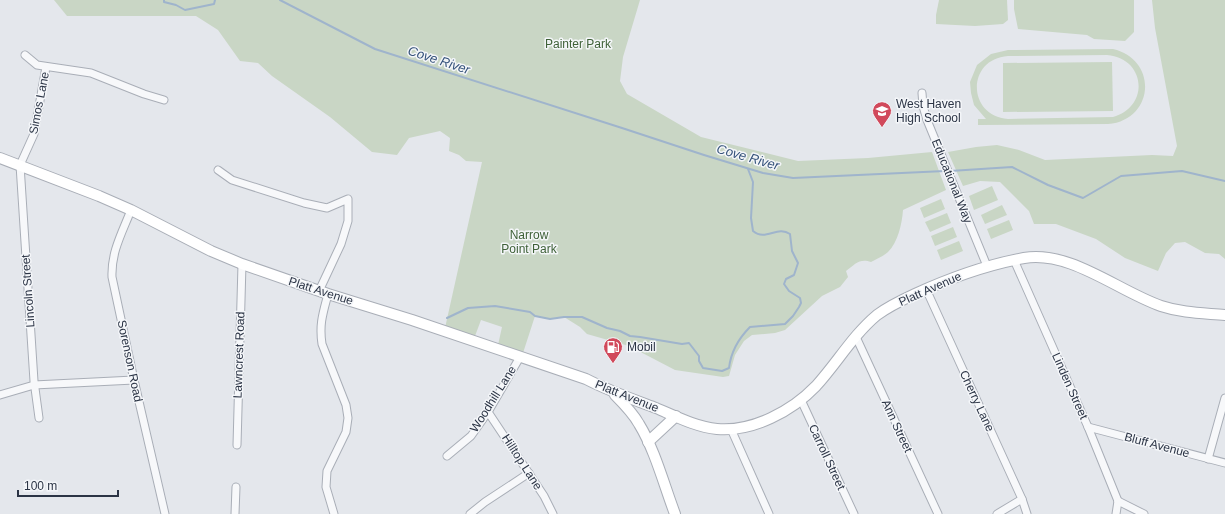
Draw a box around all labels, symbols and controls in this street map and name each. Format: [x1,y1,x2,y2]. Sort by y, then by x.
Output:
park label: Painter Park [545,37,612,51]
water label: Cove River [406,43,473,77]
street label: Simos Lane [26,70,52,135]
place label: West Haven High School [896,97,961,125]
school or university icon: West Haven High School [871,100,893,128]
street label: Educational Way [929,137,975,225]
water label: Cove River [715,141,782,173]
park label: Narrow Point Park [501,228,558,256]
street label: Lincoln Street [18,253,38,328]
street label: Platt Avenue [896,269,964,309]
street label: Platt Avenue [287,274,355,308]
street label: Lawncrest Road [230,311,248,399]
street label: Sorenson Road [114,319,146,403]
fuel station icon: Mobil [602,336,624,364]
place label: Mobil [627,340,656,354]
street label: Linden Street [1049,351,1091,422]
street label: Woodhill Lane [467,363,519,435]
street label: Cherry Lane [957,368,997,434]
street label: Platt Avenue [593,377,661,415]
street label: Ann Street [879,397,916,455]
street label: Carroll Street [806,422,849,493]
street label: Bluff Avenue [1123,430,1191,461]
street label: Hilltop Lane [499,432,545,493]
scale bar [18,472,118,498]
text: 100 m [24,479,57,493]

